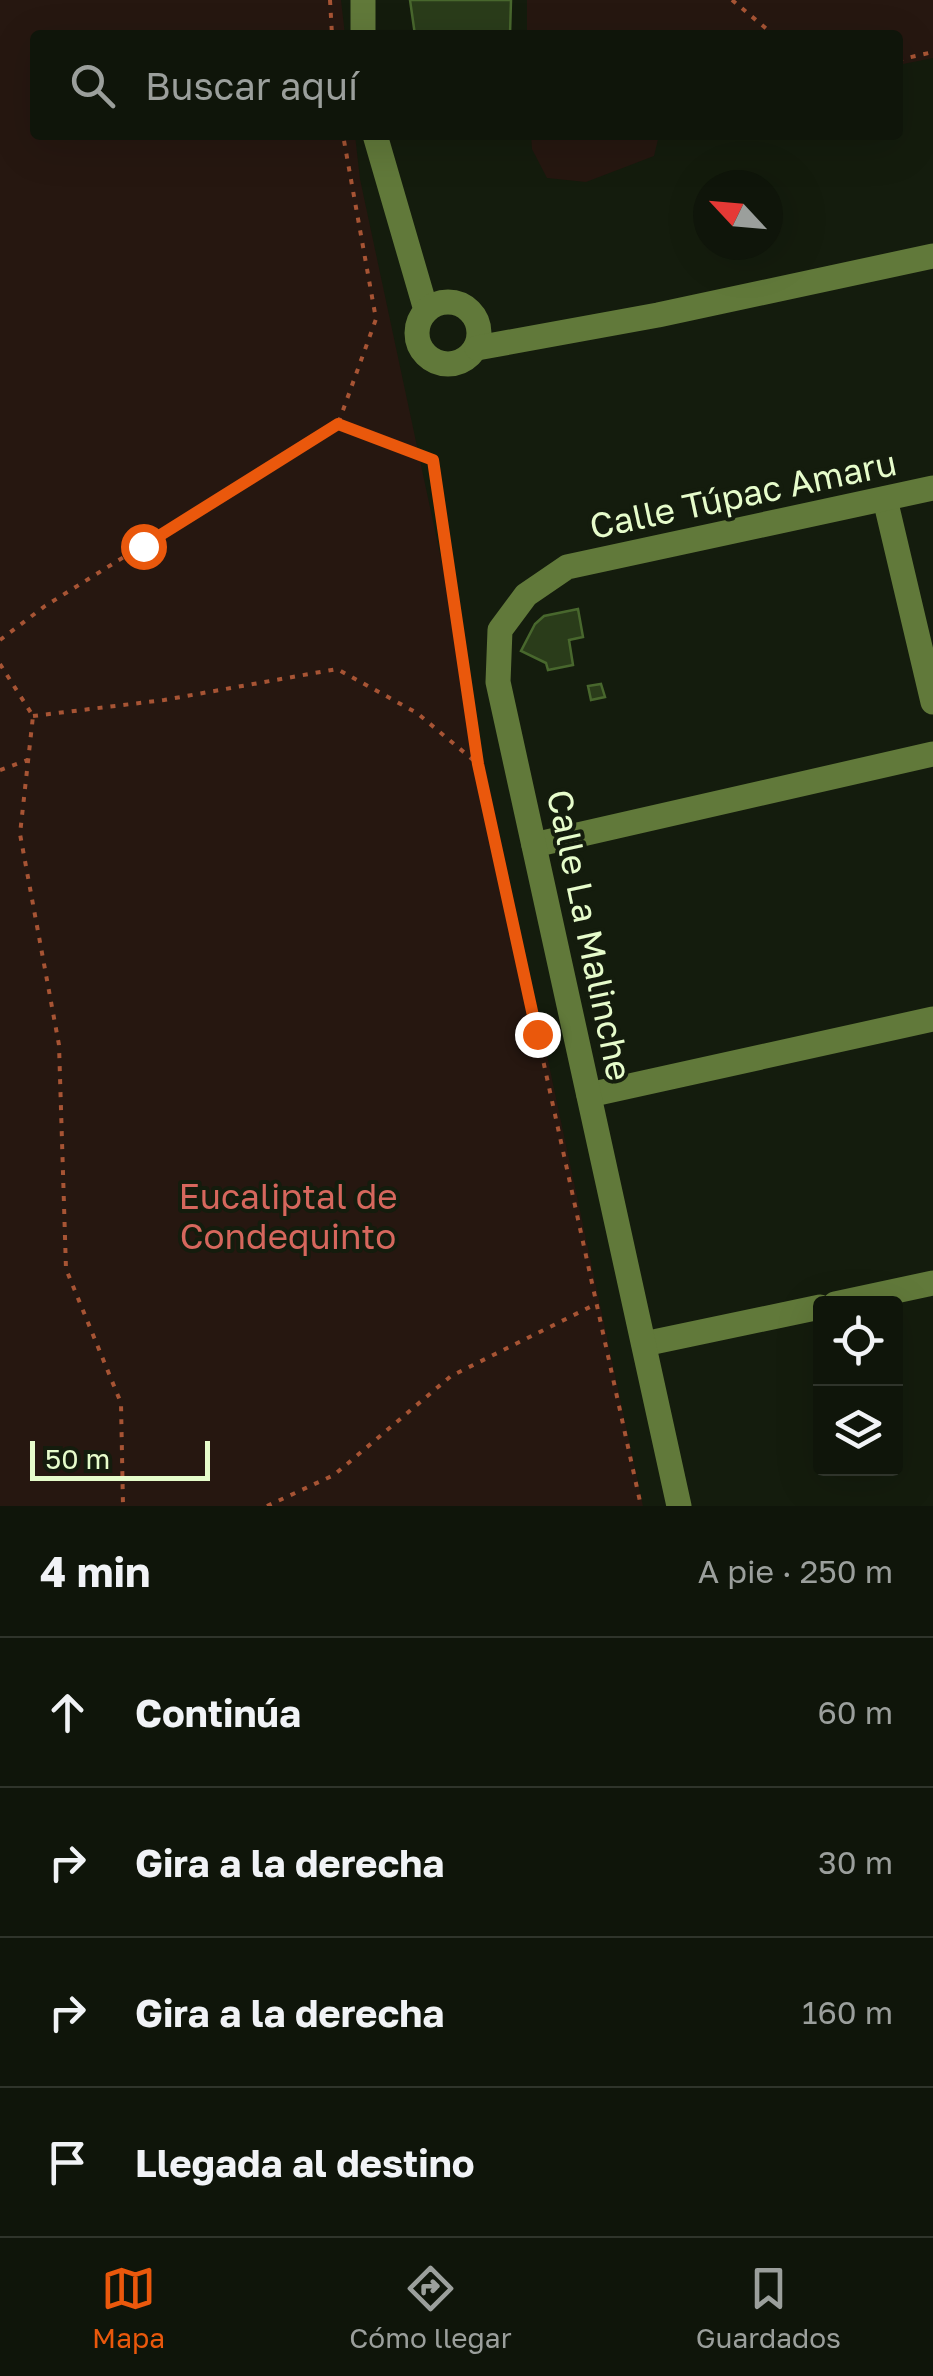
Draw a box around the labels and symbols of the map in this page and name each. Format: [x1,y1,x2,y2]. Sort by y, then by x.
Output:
north arrow [693,170,783,260]
street label: Calle Túpac Amaru [586,441,900,547]
route start [121,524,167,570]
street label: Calle La Malinche [539,786,641,1084]
route end [515,1012,561,1058]
park label: Eucaliptal de Condequinto [178,1175,398,1257]
scale bar [30,1436,210,1480]

